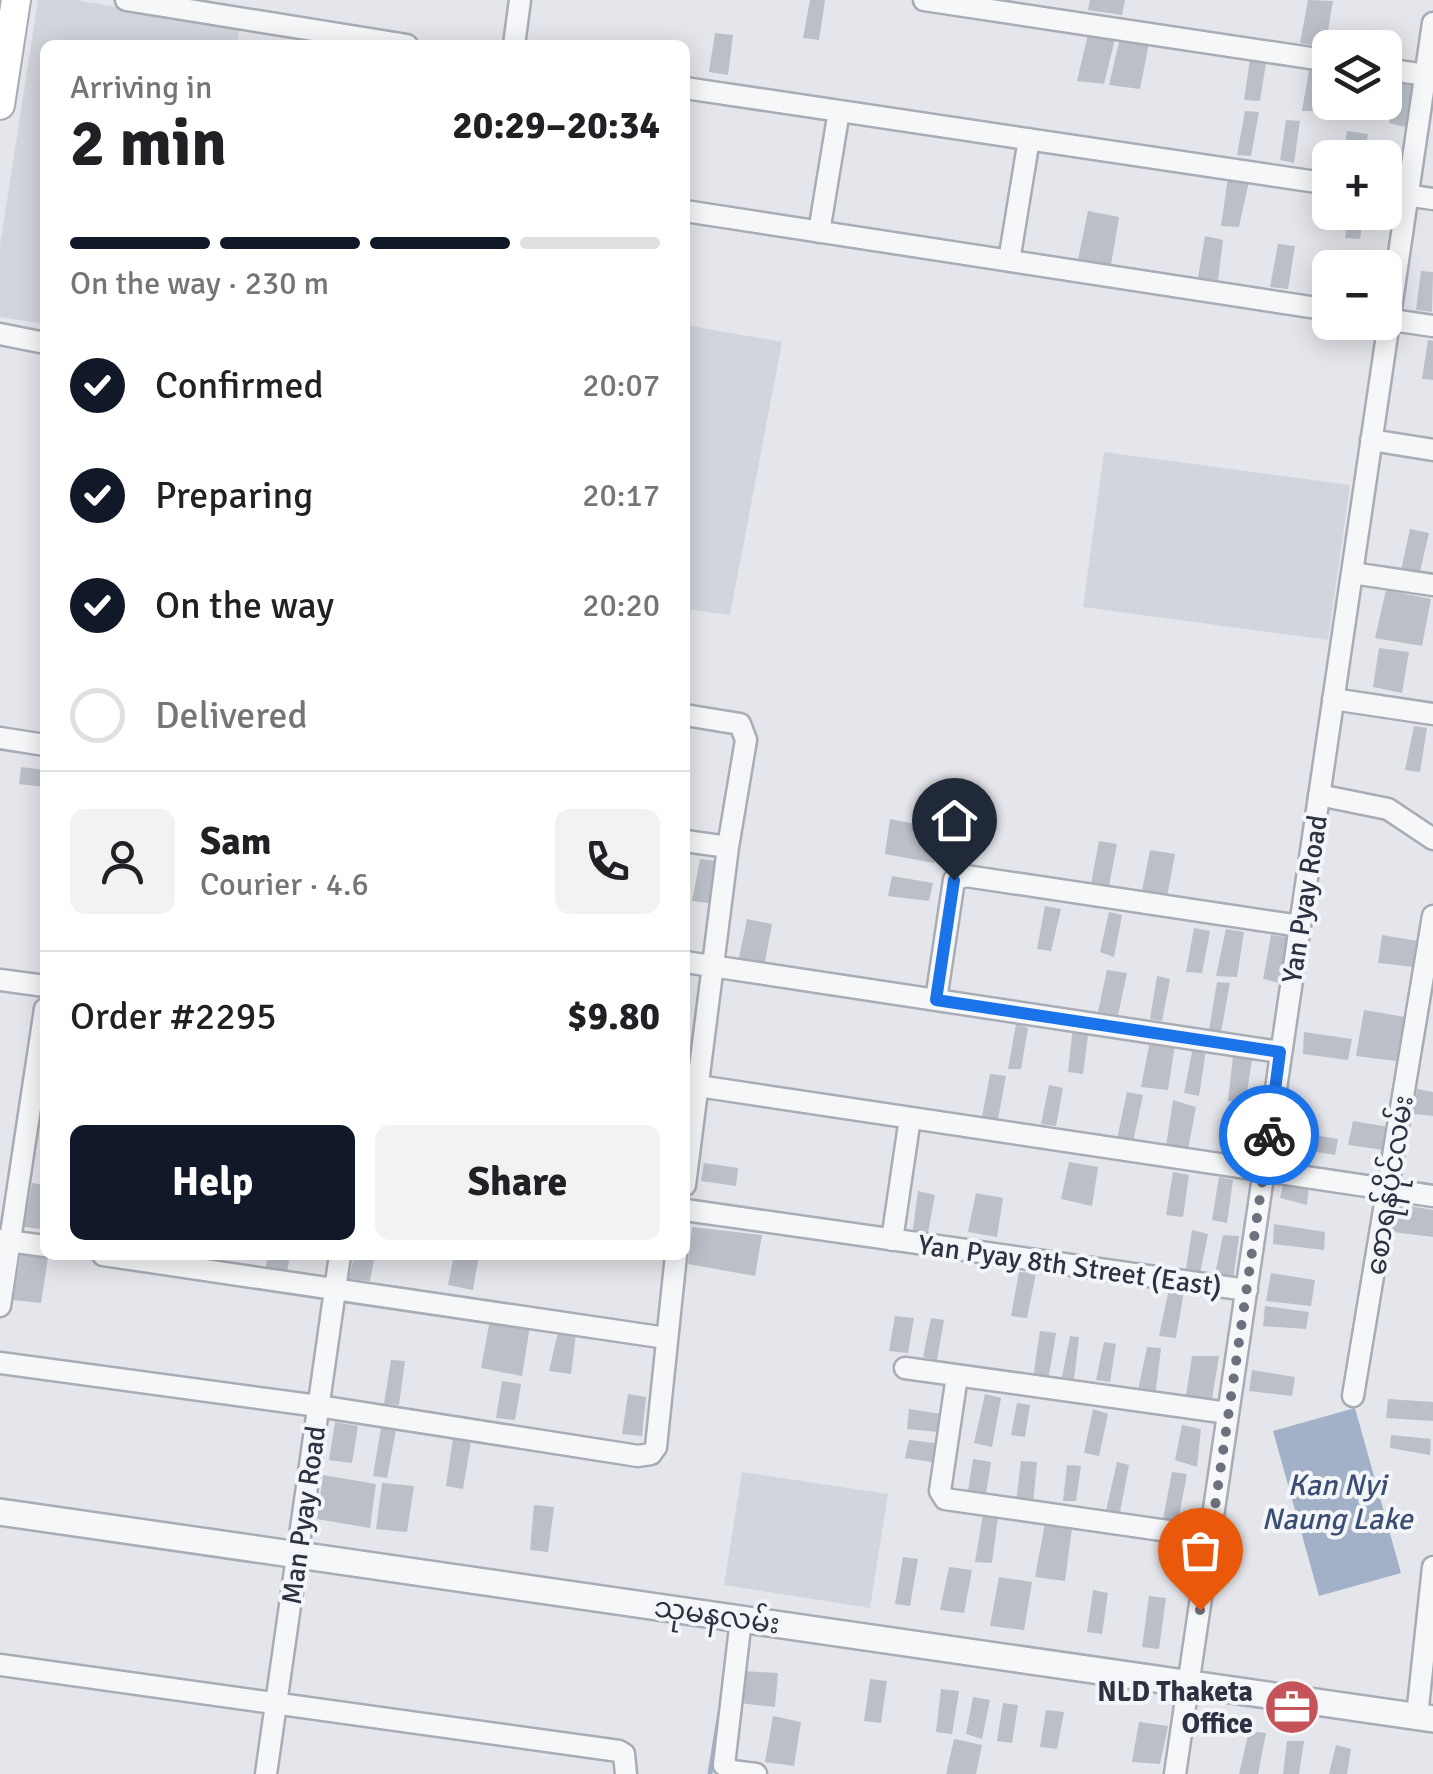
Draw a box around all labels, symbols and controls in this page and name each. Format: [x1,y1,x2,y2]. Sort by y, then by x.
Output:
map controls [1312,30,1402,340]
button: layers [1312,30,1402,120]
text: Arriving in [70,68,212,107]
text: 20:29–20:34 [452,102,660,149]
text: 2 min [70,104,227,184]
button: + [1312,140,1402,230]
button: − [1312,250,1402,340]
text: On the way · 230 m [70,264,329,303]
icon: check [70,358,125,413]
text: Confirmed [155,362,324,409]
text: 20:07 [582,366,660,405]
icon: check [70,468,125,523]
text: Preparing [155,472,313,519]
text: 20:17 [582,476,660,515]
icon: check [70,578,125,633]
text: On the way [155,582,334,629]
text: 20:20 [582,586,660,625]
text: Delivered [155,692,308,739]
pin [912,778,997,881]
icon: home [927,793,982,848]
button: person [70,809,175,914]
button: phone [555,809,660,914]
street label: Yan Pyay Road [1275,812,1335,986]
text: Sam [200,818,271,865]
text: Courier · 4.6 [200,865,369,904]
text: Order #2295 [70,993,277,1040]
text: $9.80 [567,993,660,1040]
courier [1219,1085,1319,1185]
street label: စောရန်ပိုင်လမ်း [1357,1093,1426,1278]
icon: bike [1242,1108,1297,1163]
button: Help [70,1125,355,1240]
button: Share [375,1125,660,1240]
street label: Yan Pyay 8th Street (East) [916,1228,1224,1304]
street label: Man Pyay Road [275,1424,333,1607]
water label: Kan Nyi Naung Lake [1262,1467,1414,1538]
pin [1158,1508,1243,1611]
icon: bag [1173,1523,1228,1578]
street label: သုမနလမ်း [651,1588,782,1647]
place label: NLD Thaketa Office [1097,1675,1253,1741]
office icon: NLD Thaketa Office [1262,1677,1322,1737]

